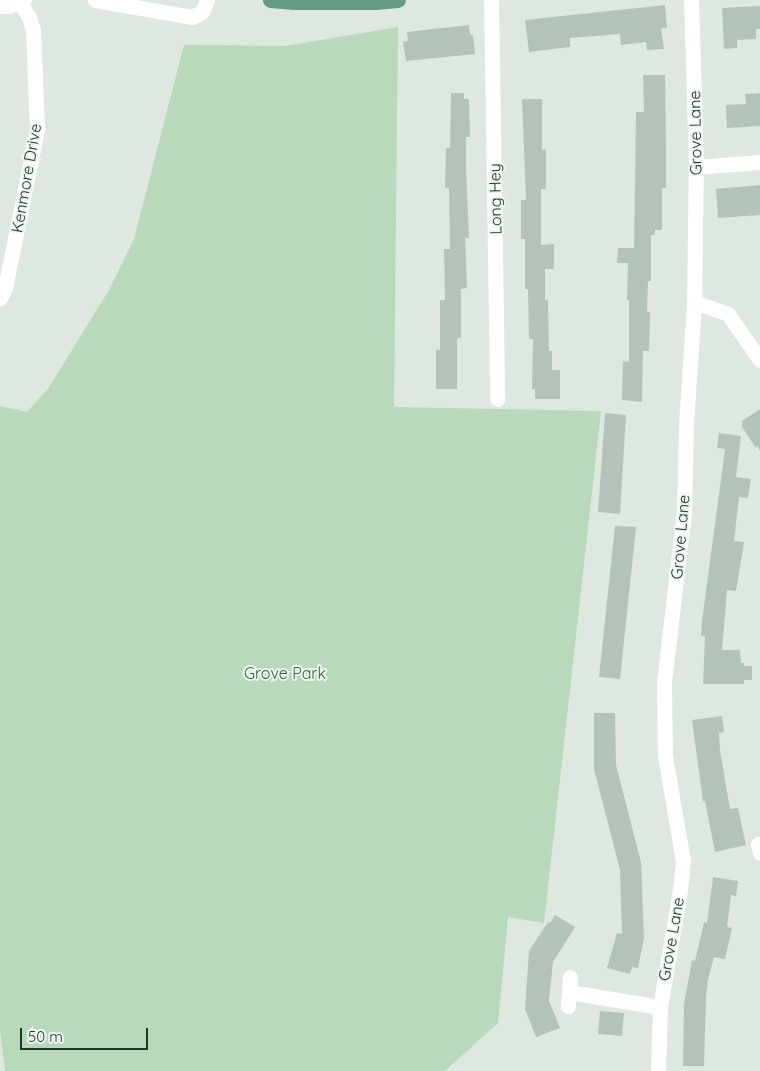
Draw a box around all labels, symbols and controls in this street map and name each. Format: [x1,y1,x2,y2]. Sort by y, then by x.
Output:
street label: Grove Lane [685,90,705,176]
street label: Kenmore Drive [7,122,45,234]
street label: Long Hey [485,163,505,235]
street label: Grove Lane [667,494,693,580]
park label: Grove Park [244,663,326,683]
street label: Grove Lane [654,896,688,982]
scale bar [22,1018,150,1050]
text: 50 m [28,1027,63,1046]

